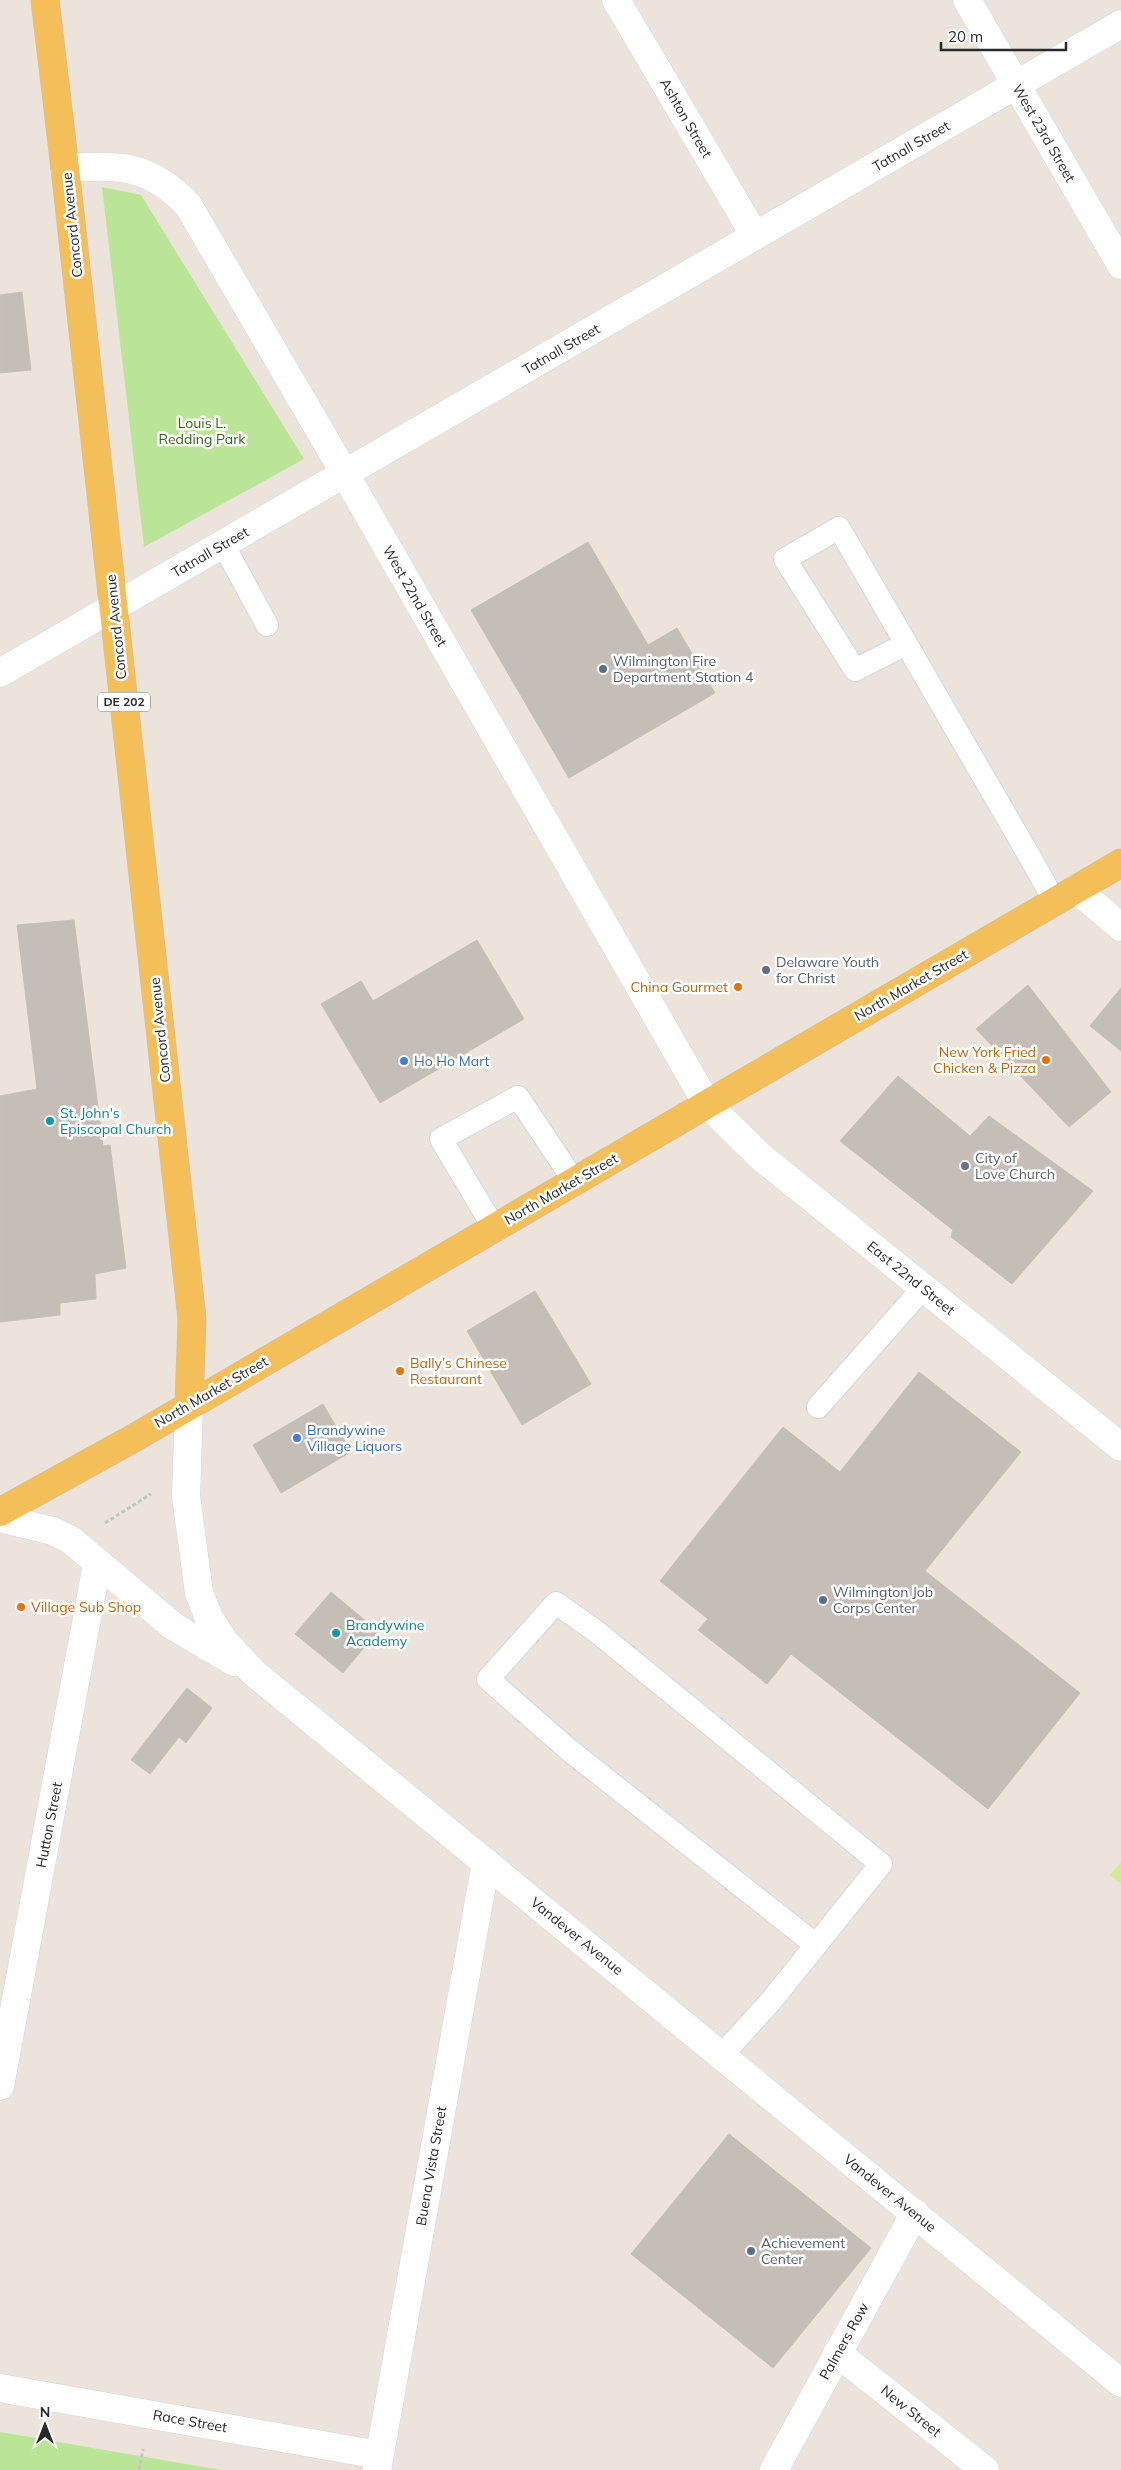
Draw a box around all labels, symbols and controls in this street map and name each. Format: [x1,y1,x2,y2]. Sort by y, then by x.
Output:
scale bar [941,20,1066,52]
text: 20 m [948,27,983,46]
street label: Ashton Street [656,75,716,161]
street label: West 23rd Street [1009,81,1079,185]
street label: Tatnall Street [869,117,953,175]
street label: Concord Avenue [58,171,86,279]
street label: Tatnall Street [519,320,603,378]
park label: Louis L. Redding Park [158,414,246,448]
street label: Tatnall Street [168,523,252,581]
street label: West 22nd Street [379,542,451,650]
street label: Concord Avenue [102,573,130,681]
place label: Wilmington Fire Department Station 4 [613,652,754,686]
marker: Wilmington Fire Department Station 4 [597,663,609,675]
road number: DE 202 [98,692,150,712]
street label: North Market Street [851,945,971,1025]
place label: Delaware Youth for Christ [776,953,879,987]
marker: Delaware Youth for Christ [760,964,772,976]
street label: Concord Avenue [146,976,174,1084]
place label: China Gourmet [630,978,728,996]
marker: China Gourmet [732,981,744,993]
place label: New York Fried Chicken & Pizza [933,1043,1036,1077]
place label: Ho Ho Mart [414,1052,490,1070]
marker: New York Fried Chicken & Pizza [1040,1054,1052,1066]
marker: Ho Ho Mart [398,1055,410,1067]
place label: St. John's Episcopal Church [60,1104,171,1138]
marker: St. John's Episcopal Church [44,1115,56,1127]
street label: North Market Street [501,1149,621,1229]
place label: City of Love Church [975,1149,1055,1183]
marker: City of Love Church [959,1160,971,1172]
street label: East 22nd Street [863,1237,959,1319]
street label: North Market Street [151,1352,271,1432]
place label: Bally’s Chinese Restaurant [410,1354,507,1388]
marker: Bally’s Chinese Restaurant [394,1365,406,1377]
place label: Brandywine Village Liquors [307,1421,402,1455]
marker: Brandywine Village Liquors [291,1432,303,1444]
place label: Wilmington Job Corps Center [833,1583,933,1617]
marker: Wilmington Job Corps Center [817,1594,829,1606]
place label: Village Sub Shop [31,1598,141,1616]
marker: Village Sub Shop [15,1601,27,1613]
place label: Brandywine Academy [346,1616,424,1650]
marker: Brandywine Academy [330,1627,342,1639]
street label: Hutton Street [32,1781,66,1869]
street label: Vandever Avenue [527,1893,627,1979]
street label: Buena Vista Street [412,2105,450,2227]
street label: Vandever Avenue [840,2150,940,2236]
place label: Achievement Center [761,2234,845,2268]
marker: Achievement Center [745,2245,757,2257]
street label: Palmers Row [815,2299,873,2383]
street label: New Street [877,2381,945,2441]
north arrow [20,2400,70,2450]
text: N [40,2403,50,2421]
street label: Race Street [152,2406,229,2436]

